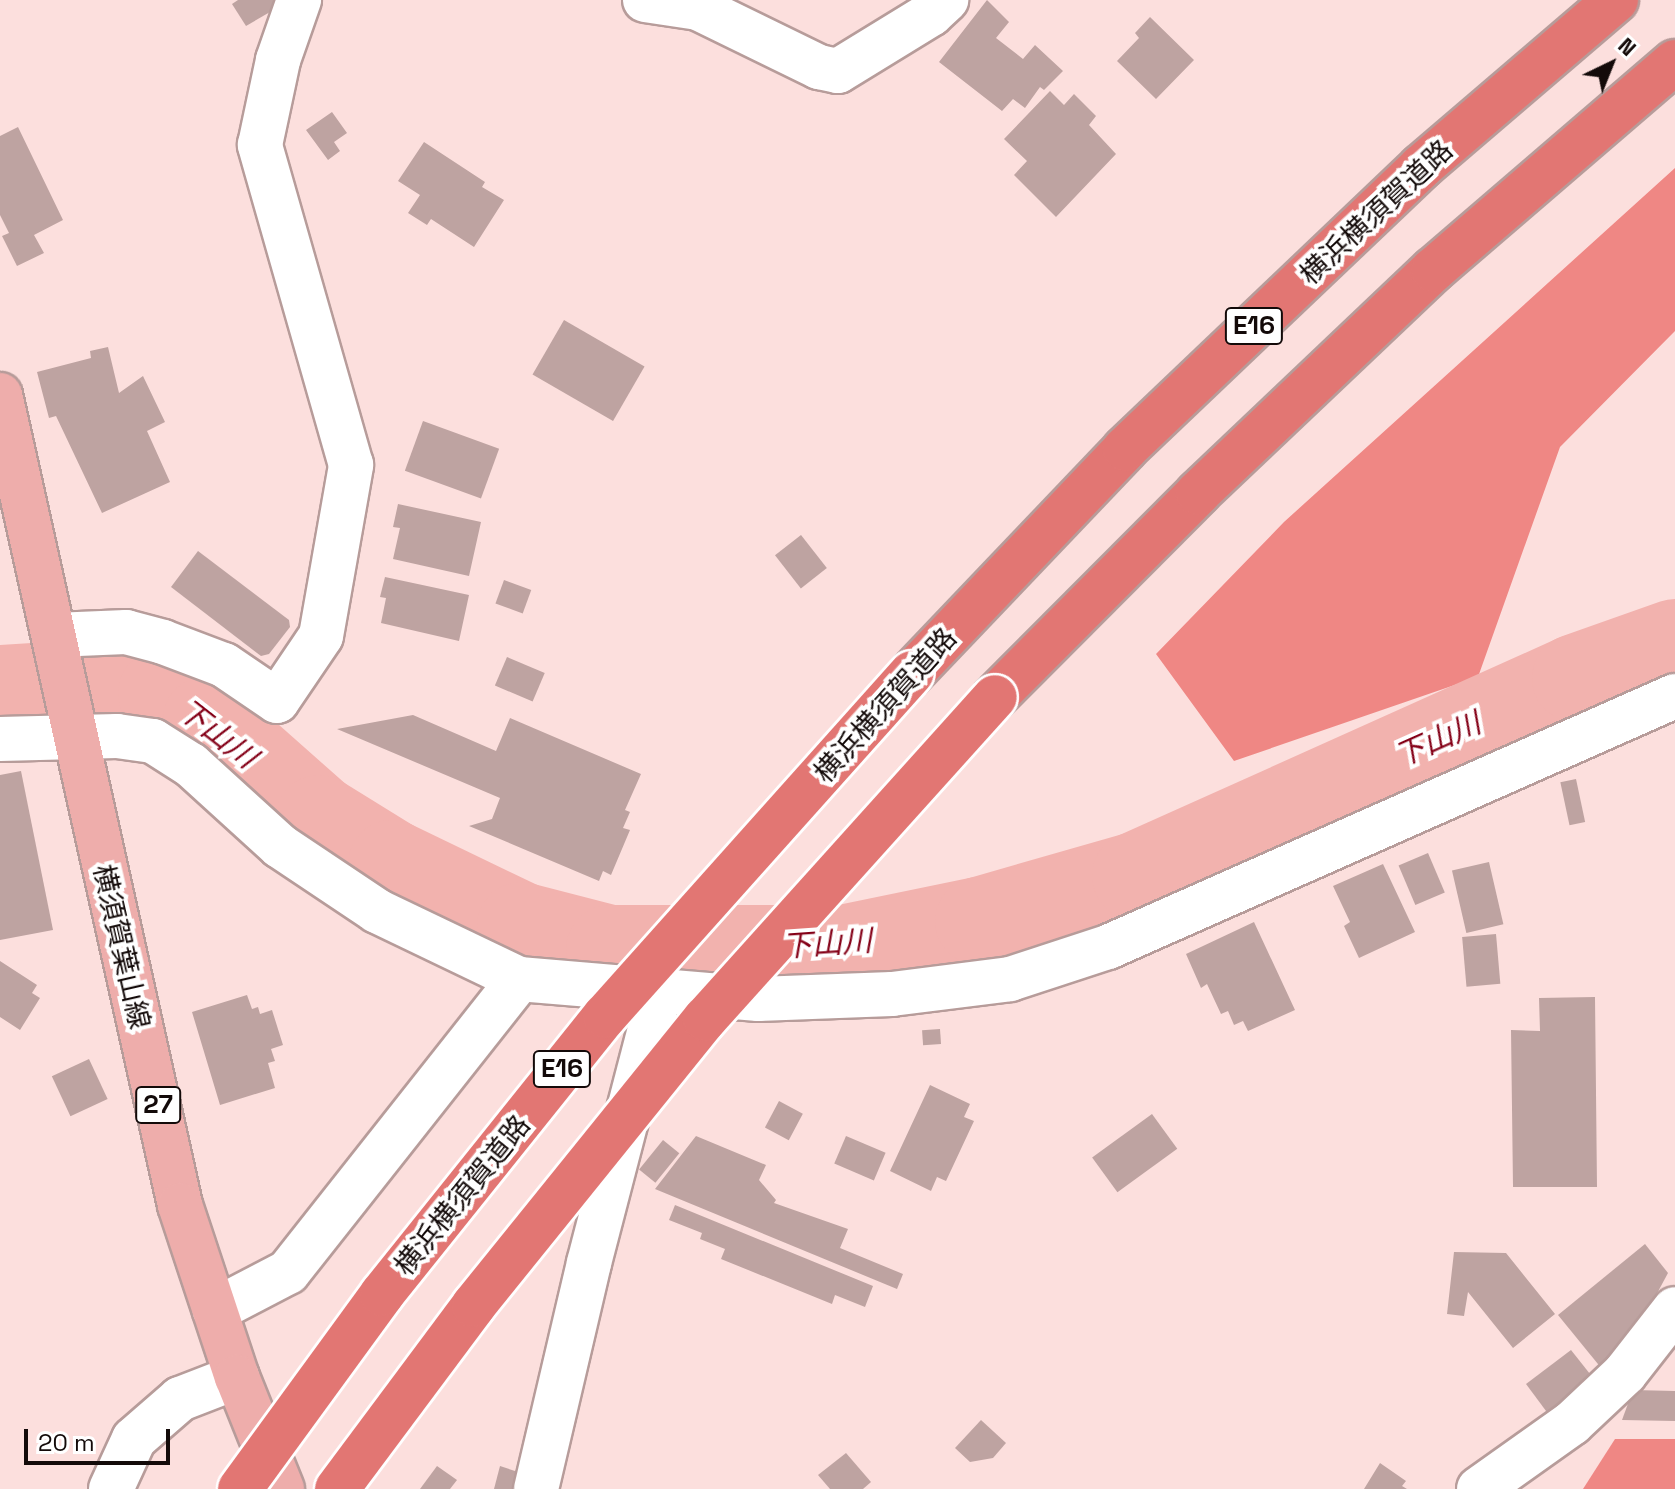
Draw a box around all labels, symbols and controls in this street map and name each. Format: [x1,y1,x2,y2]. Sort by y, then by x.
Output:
north arrow [1571,24,1651,104]
text: N [1612,31,1642,62]
street label: 横浜横須賀道路 [1293,133,1459,291]
road number: E16 [1224,304,1284,348]
street label: 横浜横須賀道路 [807,621,963,789]
water label: 下山川 [170,692,264,776]
water label: 下山川 [1390,705,1486,775]
street label: 横須賀葉山線 [87,861,157,1033]
water label: 下山川 [781,923,873,965]
road number: E16 [532,1047,592,1091]
road number: 27 [134,1083,182,1127]
street label: 横浜横須賀道路 [387,1108,537,1282]
scale bar [28,1413,174,1463]
text: 20 m [38,1427,95,1458]

